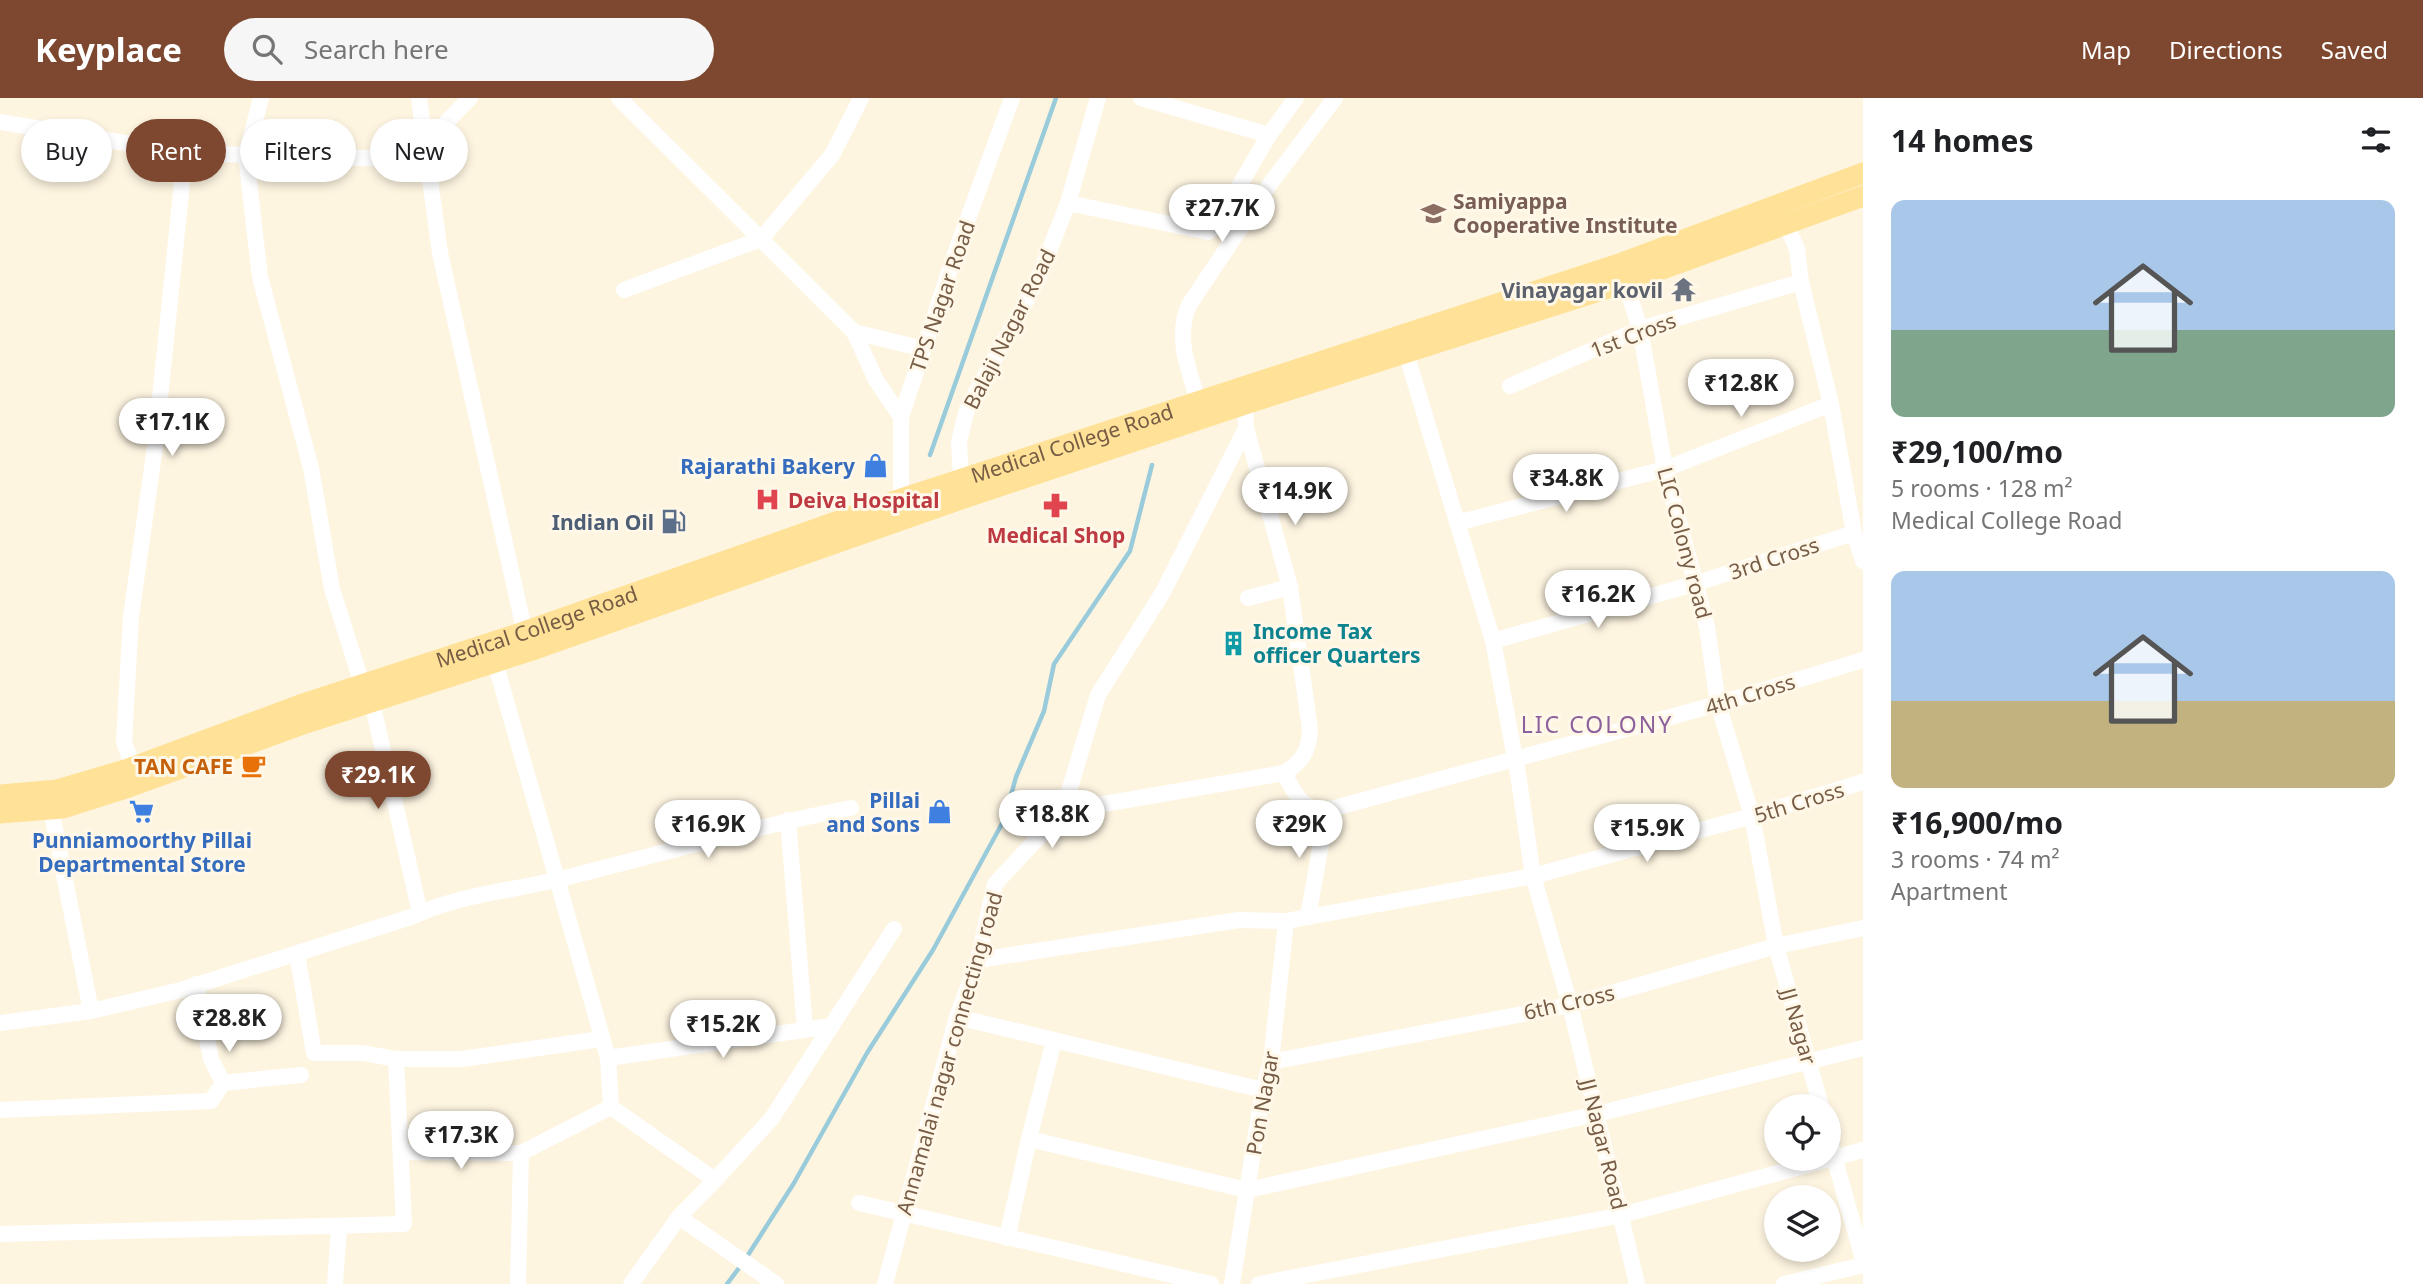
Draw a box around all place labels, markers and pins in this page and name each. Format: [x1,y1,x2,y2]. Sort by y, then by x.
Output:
pin: ₹27.7K [1165,184,1279,244]
place label: Samiyappa Cooperative Institute [1453,187,1678,239]
school or university icon: Samiyappa Cooperative Institute [1419,199,1447,227]
place label: Vinayagar kovil [1501,276,1663,304]
temple icon: Vinayagar kovil [1669,276,1697,304]
pin: ₹12.8K [1684,360,1798,419]
pin: ₹17.1K [115,398,229,458]
place label: Rajarathi Bakery [680,452,855,480]
shop icon: Rajarathi Bakery [861,452,889,480]
pin: ₹34.8K [1509,454,1623,514]
pin: ₹14.9K [1238,468,1352,527]
hospital icon: Deiva Hospital [754,486,782,514]
place label: Deiva Hospital [788,486,939,514]
pharmacy icon: Medical Shop [1042,492,1070,520]
place label: Indian Oil [552,508,654,536]
fuel station icon: Indian Oil [660,508,688,536]
place label: Medical Shop [987,521,1125,549]
pin: ₹16.2K [1541,570,1655,630]
place label: Income Tax officer Quarters [1253,617,1421,669]
building icon: Income Tax officer Quarters [1219,629,1247,657]
place label: TAN CAFE [134,752,233,780]
cafe icon: TAN CAFE [239,752,267,780]
pin: ₹29.1K [321,752,435,811]
place label: Pillai and Sons [826,786,920,838]
pin: ₹18.8K [995,790,1109,850]
supermarket icon: Punniamoorthy Pillai Departmental Store [128,797,156,825]
shop icon: Pillai and Sons [926,798,954,826]
pin: ₹16.9K [651,800,765,860]
pin: ₹29K [1258,800,1340,860]
pin: ₹15.9K [1590,804,1704,864]
place label: Punniamoorthy Pillai Departmental Store [32,826,252,878]
pin: ₹28.8K [172,995,286,1054]
pin: ₹15.2K [666,1000,780,1060]
pin: ₹17.3K [404,1112,518,1171]

